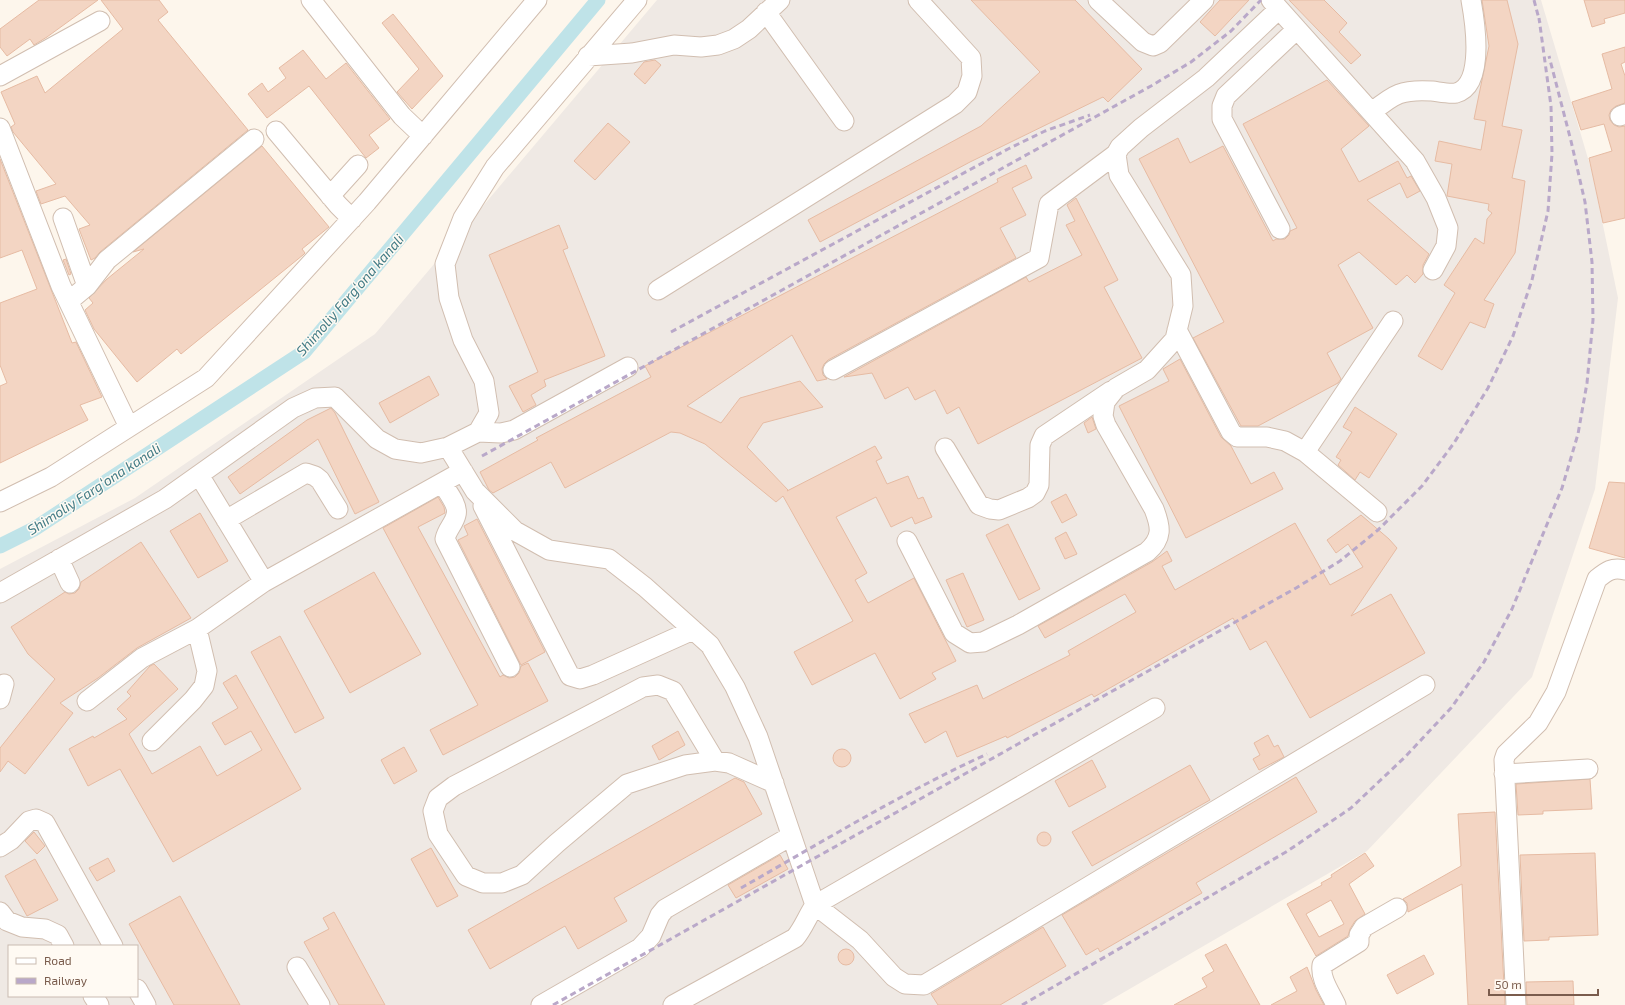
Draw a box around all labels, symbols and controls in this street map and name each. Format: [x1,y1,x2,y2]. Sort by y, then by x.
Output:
water label: Shimoliy Fargʻona kanali [292,230,407,359]
water label: Shimoliy Fargʻona kanali [24,439,164,538]
legend [8,945,138,997]
text: Road [44,953,72,967]
scale bar [1489,971,1598,997]
text: Railway [44,973,88,987]
text: 50 m [1495,977,1522,991]

